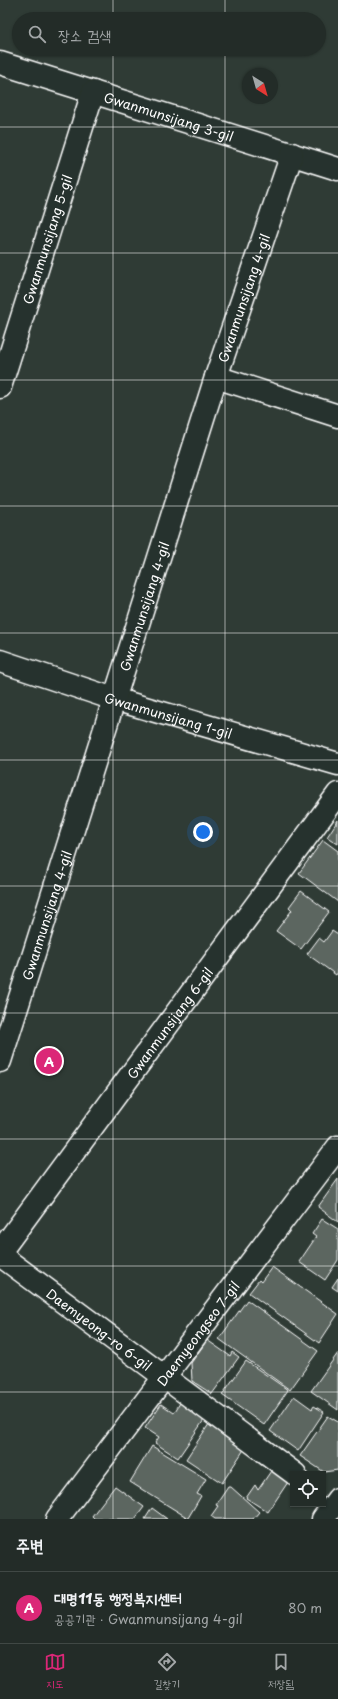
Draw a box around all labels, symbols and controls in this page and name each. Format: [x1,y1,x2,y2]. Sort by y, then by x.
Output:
search box [12,12,326,56]
icon: search [26,23,48,45]
text: 장소 검색 [58,23,111,46]
north arrow [242,68,278,104]
street label: Gwanmunsijang 3-gil [102,87,236,145]
street label: Gwanmunsijang 5-gil [17,172,76,306]
street label: Gwanmunsijang 4-gil [212,231,274,365]
street label: Gwanmunsijang 4-gil [114,539,173,673]
street label: Gwanmunsijang 1-gil [102,687,235,742]
your location [193,822,213,842]
street label: Gwanmunsijang 4-gil [17,848,75,982]
street label: Gwanmunsijang 6-gil [122,963,217,1082]
pin: A [36,1046,62,1076]
street label: Daemyeongseo 7-gil [152,1277,243,1389]
street label: Daemyeong-ro 6-gil [43,1283,156,1374]
map controls [290,1471,326,1507]
button: locate [290,1471,326,1507]
text: 주변 [16,1532,43,1558]
text: 대명11동 행정복지센터 [54,1586,182,1609]
text: A [24,1598,34,1617]
text: 80 m [288,1598,322,1617]
text: 공공기관 · Gwanmunsijang 4-gil [54,1609,243,1628]
tab: 지도 [44,1651,66,1692]
tab: 길찾기 [153,1651,180,1692]
tab: 저장됨 [268,1651,294,1692]

